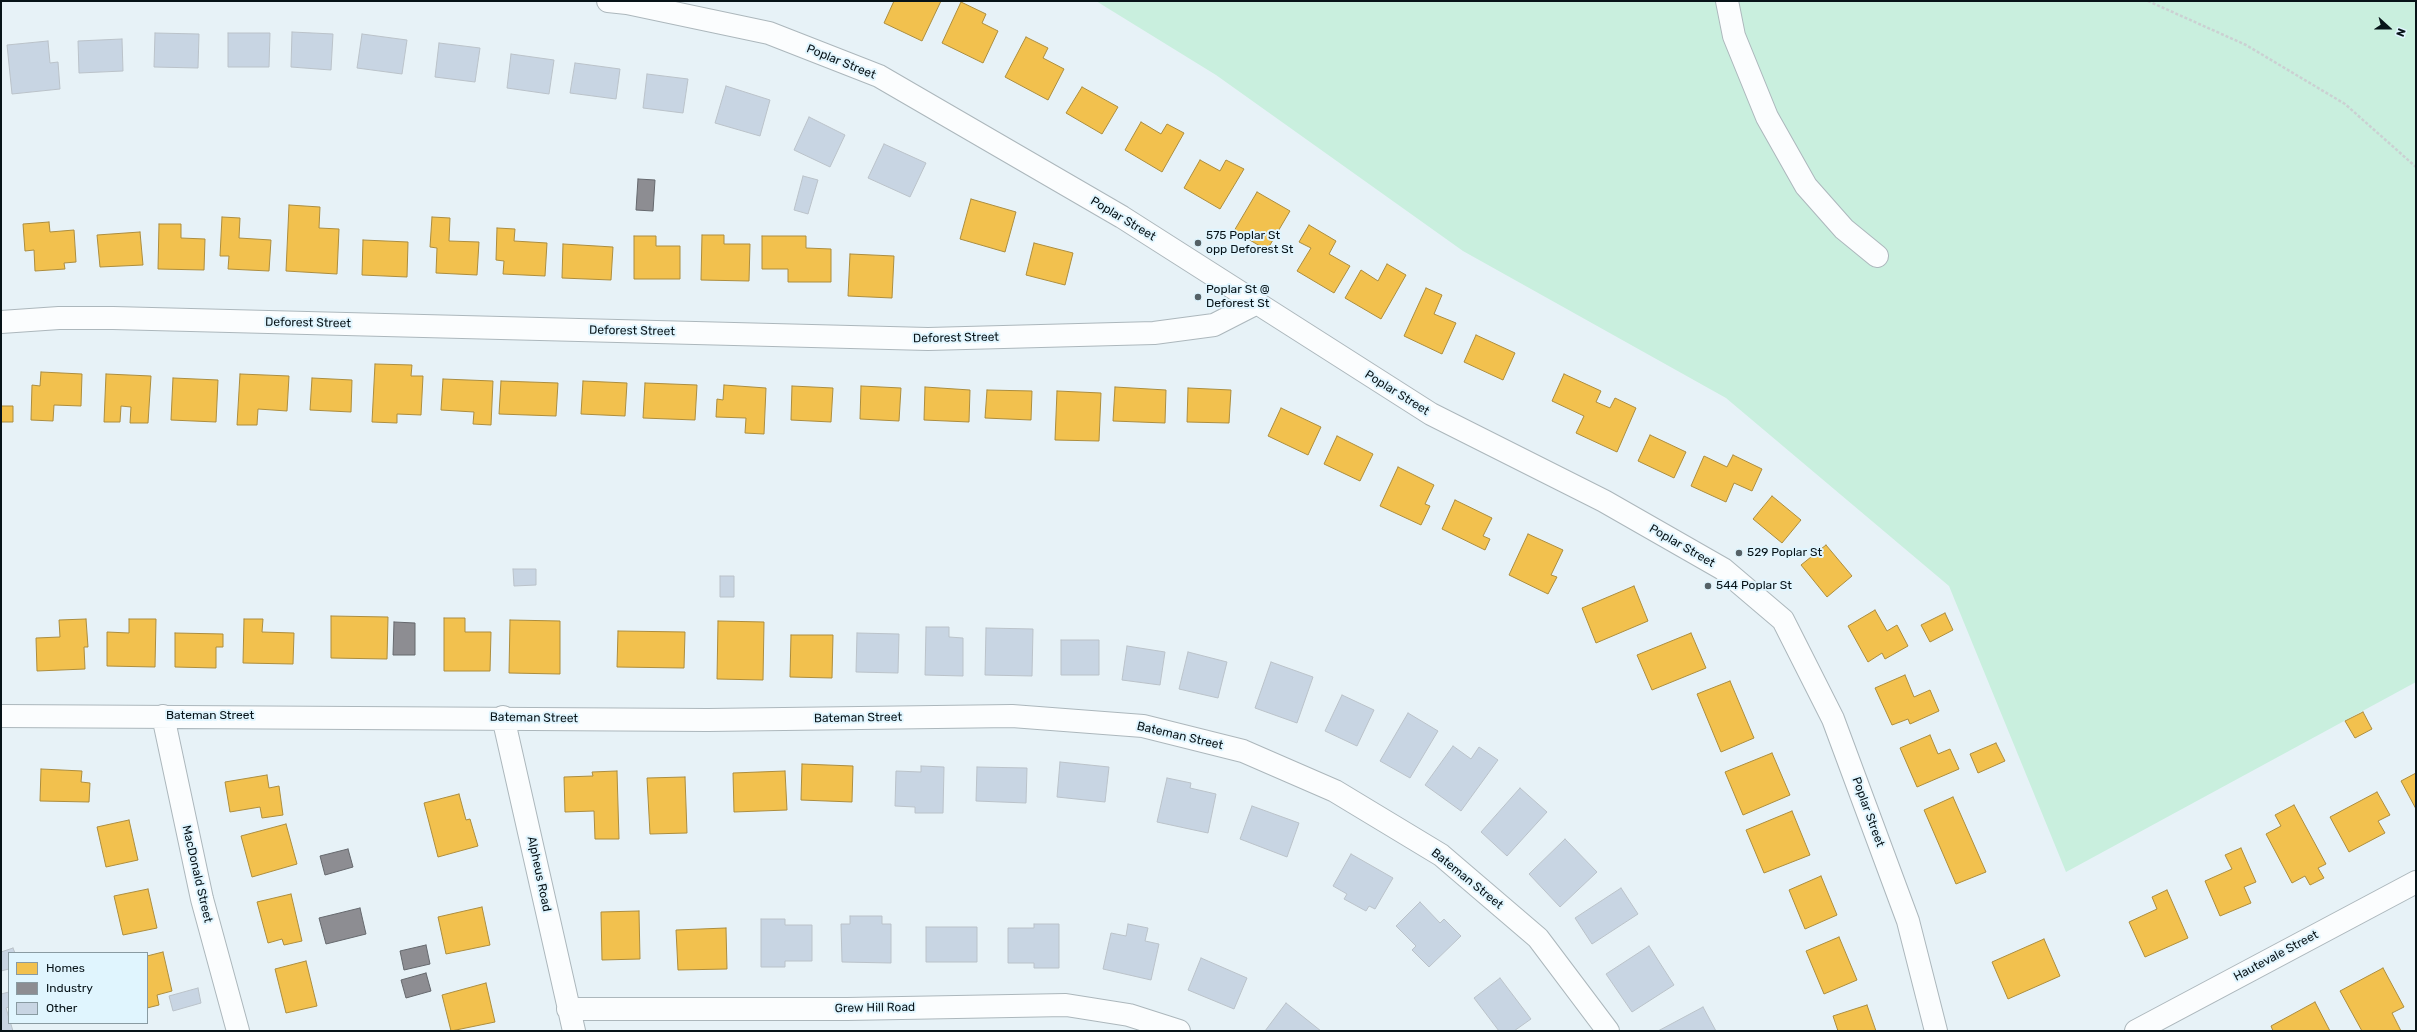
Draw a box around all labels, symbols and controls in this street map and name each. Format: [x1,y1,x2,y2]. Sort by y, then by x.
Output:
north arrow [2369,8,2409,48]
text: N [2393,26,2408,38]
street label: Poplar Street [804,42,878,82]
street label: Poplar Street [1088,194,1158,244]
place label: 575 Poplar St opp Deforest St [1206,229,1294,257]
marker: 575 Poplar St opp Deforest St [1193,238,1203,248]
place label: Poplar St @ Deforest St [1206,283,1270,311]
marker: Poplar St @ Deforest St [1193,292,1203,302]
street label: Deforest Street [265,315,351,331]
street label: Deforest Street [589,323,675,339]
street label: Deforest Street [913,330,999,346]
street label: Poplar Street [1362,367,1432,419]
street label: Poplar Street [1647,521,1717,571]
place label: 529 Poplar St [1747,546,1822,560]
marker: 529 Poplar St [1734,548,1744,558]
place label: 544 Poplar St [1716,579,1792,593]
marker: 544 Poplar St [1703,581,1713,591]
street label: Bateman Street [166,709,254,723]
street label: Bateman Street [490,710,578,726]
street label: Bateman Street [814,710,902,726]
street label: Bateman Street [1135,719,1225,753]
street label: Poplar Street [1849,775,1887,849]
street label: MacDonald Street [179,824,215,924]
street label: Alpheus Road [524,835,554,913]
street label: Bateman Street [1428,846,1506,912]
street label: Hautevale Street [2231,928,2321,984]
legend [8,952,148,1024]
text: Homes [46,961,85,975]
text: Industry [46,981,93,995]
street label: Grew Hill Road [835,1000,915,1016]
text: Other [46,1001,77,1015]

